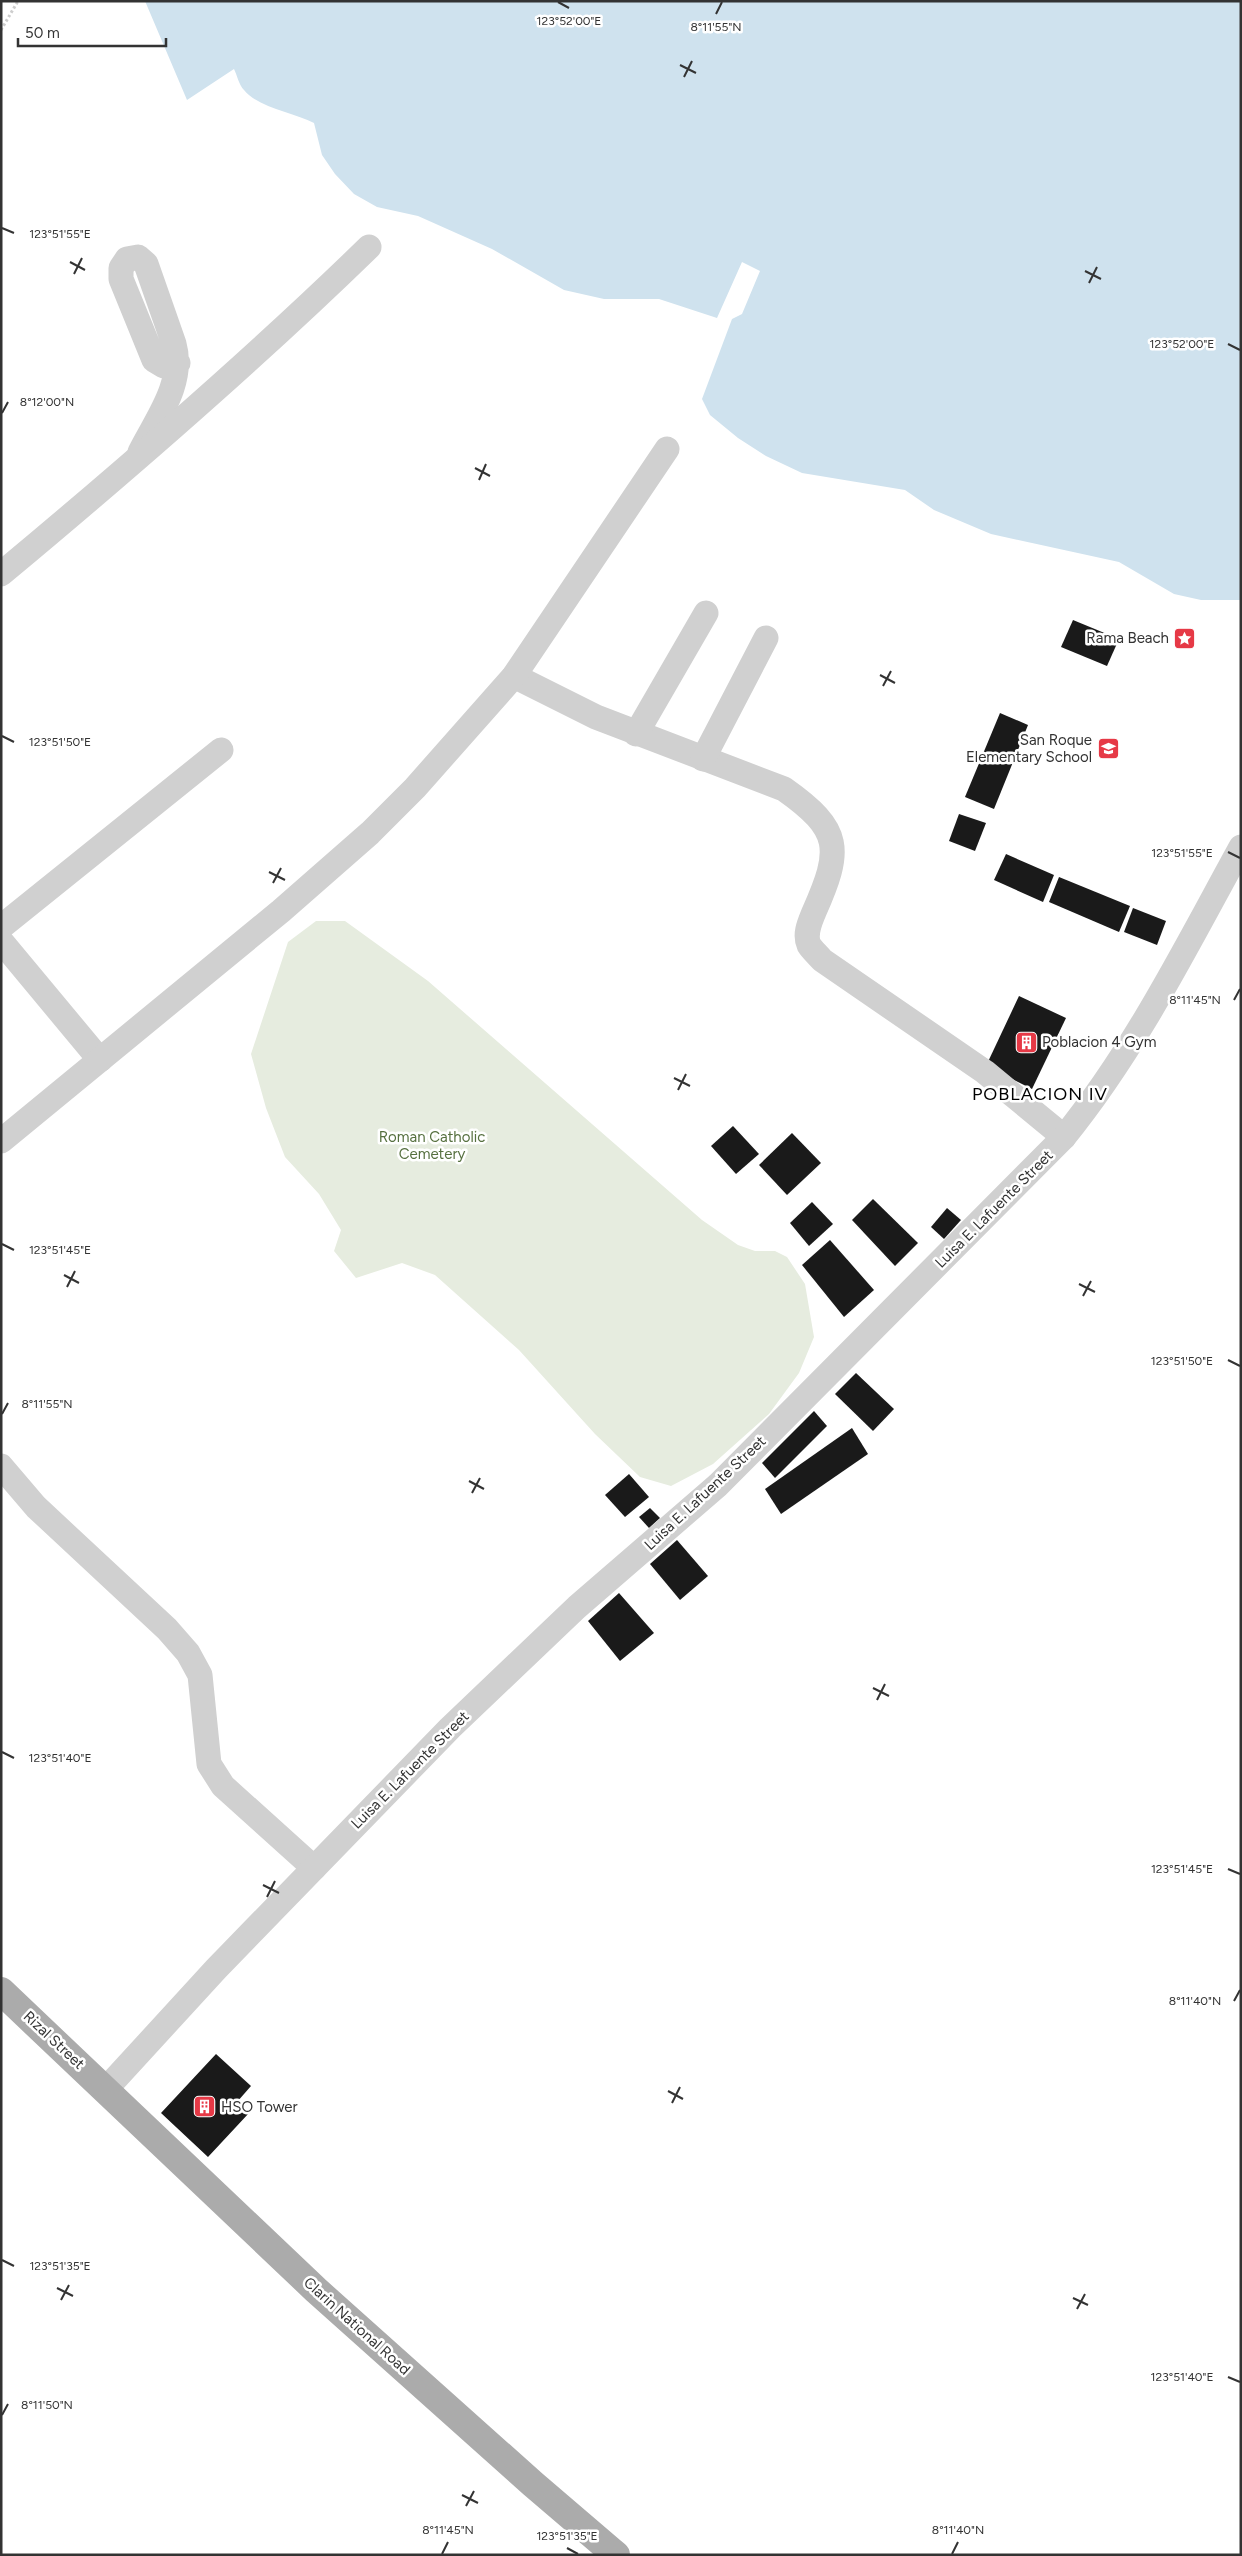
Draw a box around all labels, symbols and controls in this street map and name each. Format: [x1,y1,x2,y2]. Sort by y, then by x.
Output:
text: 123°52'00"E [537,14,601,28]
scale bar [18,15,165,47]
text: 8°11'55"N [690,20,742,34]
text: 50 m [25,24,60,42]
text: 123°51'55"E [29,227,91,241]
text: 123°52'00"E [1150,337,1214,351]
text: 8°12'00"N [20,395,74,409]
place icon: Rama Beach [1173,626,1197,650]
place label: Rama Beach [1086,629,1169,647]
place label: San Roque Elementary School [966,731,1092,766]
text: 123°51'50"E [29,735,91,749]
school or university icon: San Roque Elementary School [1096,737,1120,761]
text: 123°51'55"E [1151,846,1213,860]
text: 8°11'45"N [1169,993,1221,1007]
building icon: Poblacion 4 Gym [1014,1030,1038,1054]
place label: Poblacion 4 Gym [1042,1033,1156,1051]
district label: POBLACION IV [972,1083,1108,1105]
park label: Roman Catholic Cemetery [379,1128,485,1163]
street label: Luisa E. Lafuente Street [931,1146,1057,1272]
text: 123°51'45"E [29,1243,91,1257]
text: 123°51'50"E [1151,1354,1213,1368]
text: 8°11'55"N [21,1397,73,1411]
street label: Luisa E. Lafuente Street [641,1432,770,1554]
street label: Luisa E. Lafuente Street [347,1707,473,1833]
text: 123°51'40"E [29,1751,91,1765]
text: 123°51'45"E [1151,1862,1213,1876]
text: 8°11'40"N [1169,1994,1221,2008]
street label: Rizal Street [20,2007,88,2073]
building icon: HSO Tower [193,2095,217,2119]
place label: HSO Tower [221,2098,298,2116]
text: 123°51'35"E [29,2259,91,2273]
street label: Clarin National Road [300,2273,414,2379]
text: 123°51'40"E [1151,2370,1213,2384]
text: 8°11'50"N [21,2398,73,2412]
text: 8°11'45"N [422,2523,474,2537]
text: 8°11'40"N [932,2523,984,2537]
text: 123°51'35"E [536,2529,598,2543]

